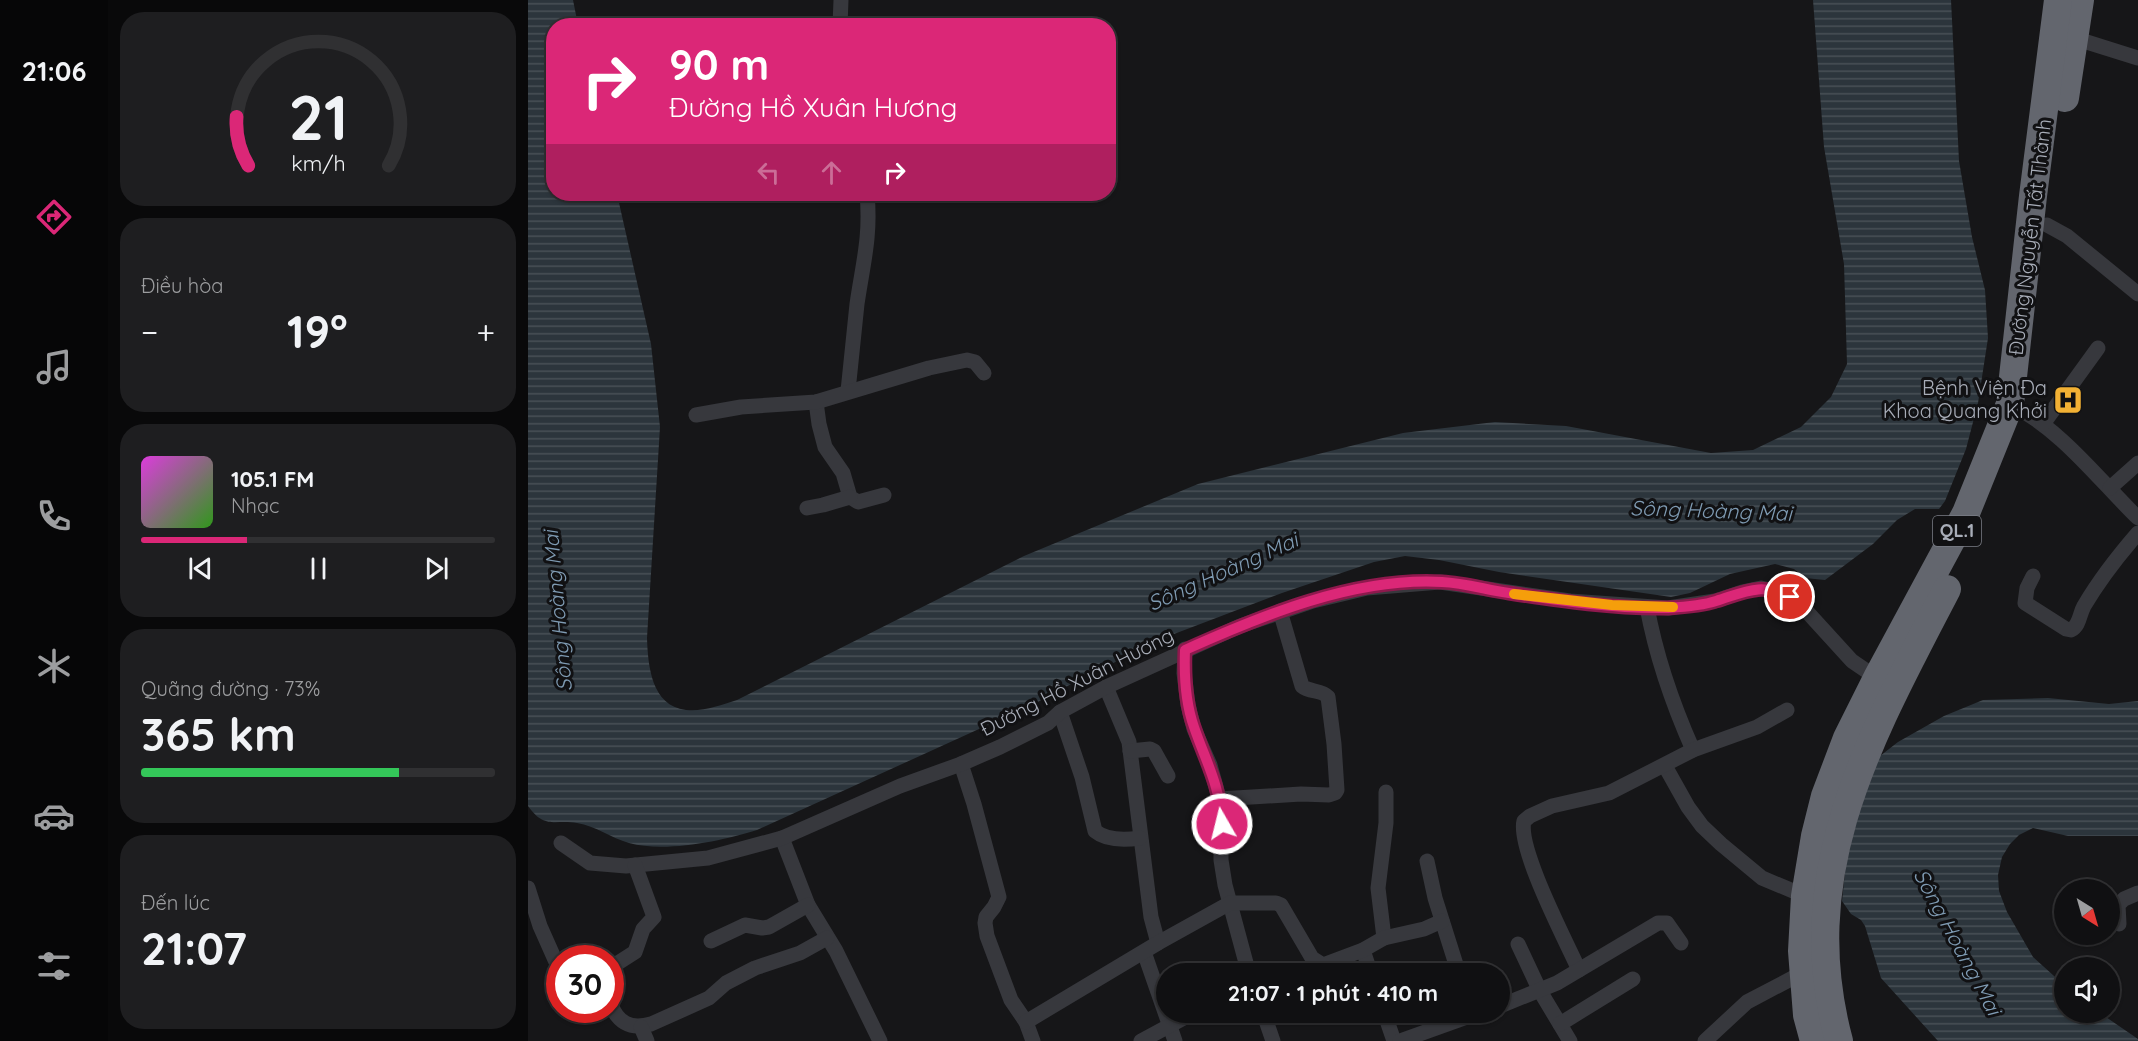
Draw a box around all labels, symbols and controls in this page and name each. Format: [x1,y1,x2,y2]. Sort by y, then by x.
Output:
text: 90 m [669,38,769,91]
icon: right [570,42,648,120]
text: 21:06 [22,54,86,88]
text: 21 [288,78,348,156]
text: Đường Hồ Xuân Hương [669,90,957,124]
street label: Đường Nguyễn Tất Thành [2003,117,2056,357]
text: km/h [291,150,345,176]
icon: left [752,156,785,189]
icon: ahead [815,156,848,189]
icon: right [878,156,911,189]
icon: directions [33,196,75,238]
text: Điều hòa [141,273,223,298]
text: 19° [287,303,348,359]
text: − [141,311,158,352]
text: + [476,311,495,352]
icon: music [33,346,75,388]
place label: Bệnh Viện Đa Khoa Quang Khởi [1883,375,2047,423]
hospital icon: Bệnh Viện Đa Khoa Quang Khởi [2052,384,2084,416]
text: 105.1 FM [231,465,314,493]
text: Nhạc [231,493,279,518]
water label: Sông Hoàng Mai [1630,494,1795,526]
icon: phone [33,495,75,537]
road number: QL.1 [1933,516,1981,546]
water label: Sông Hoàng Mai [1144,525,1304,616]
water label: Sông Hoàng Mai [537,527,577,693]
icon: previous [184,552,217,585]
icon: pause [302,552,335,585]
icon: next [420,552,453,585]
pin [1764,571,1815,622]
icon: arrive [1773,580,1806,613]
street label: Đường Hồ Xuân Hương [976,622,1178,741]
icon: climate [33,645,75,687]
text: Quãng đường · 73% [141,676,320,701]
text: 365 km [141,706,296,762]
position arrow [1190,792,1254,856]
icon: car [33,795,75,837]
water label: Sông Hoàng Mai [1908,864,2008,1021]
north arrow [2054,879,2120,945]
map controls [2054,879,2120,1023]
text: Đến lúc [141,890,210,915]
text: 21:07 [141,920,247,976]
icon: filters [33,945,75,987]
speed limit sign: 30 [546,945,624,1023]
button: sound [2054,957,2120,1023]
text: 21:07 · 1 phút · 410 m [1228,979,1438,1007]

